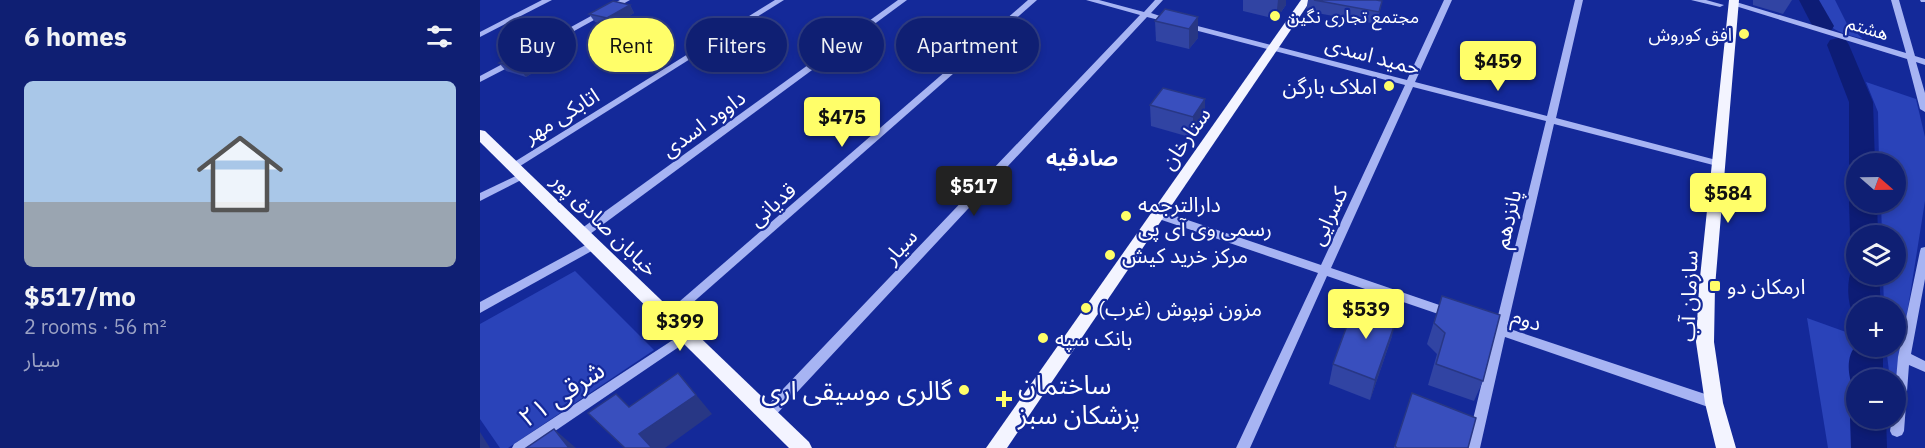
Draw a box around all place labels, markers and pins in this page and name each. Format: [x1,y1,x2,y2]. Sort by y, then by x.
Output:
place label: مجتمع تجاری نگین [1287,5,1419,31]
marker: مجتمع تجاری نگین [1268,9,1282,23]
place label: افق کوروش [1649,23,1732,46]
marker: افق کوروش [1737,27,1751,41]
pin: $459 [1462,41,1534,92]
place label: املاک بارگن [1282,72,1377,100]
marker: املاک بارگن [1382,79,1396,93]
pin: $475 [806,97,878,148]
pin: $517 [938,166,1010,217]
pin: $584 [1692,173,1764,224]
place label: دارالترجمه رسمی وی آی پی [1138,190,1272,242]
marker: دارالترجمه رسمی وی آی پی [1119,209,1133,223]
place label: مرکز خرید کیش [1122,241,1248,269]
marker: مرکز خرید کیش [1103,248,1117,262]
place label: ارمکان دو [1727,272,1805,300]
marker: ارمکان دو [1708,279,1722,293]
pin: $539 [1330,289,1402,340]
place label: مزون نوپوش (غرب) [1098,294,1262,322]
pin: $399 [644,301,716,352]
marker: مزون نوپوش (غرب) [1079,301,1093,315]
place label: بانک سپه [1055,324,1132,352]
marker: بانک سپه [1036,331,1050,345]
place label: ساختمان پزشکان سبز [1017,367,1140,432]
place label: گالری موسیقی اری [761,373,952,407]
marker: گالری موسیقی اری [957,383,971,397]
marker: ساختمان پزشکان سبز [995,390,1013,408]

